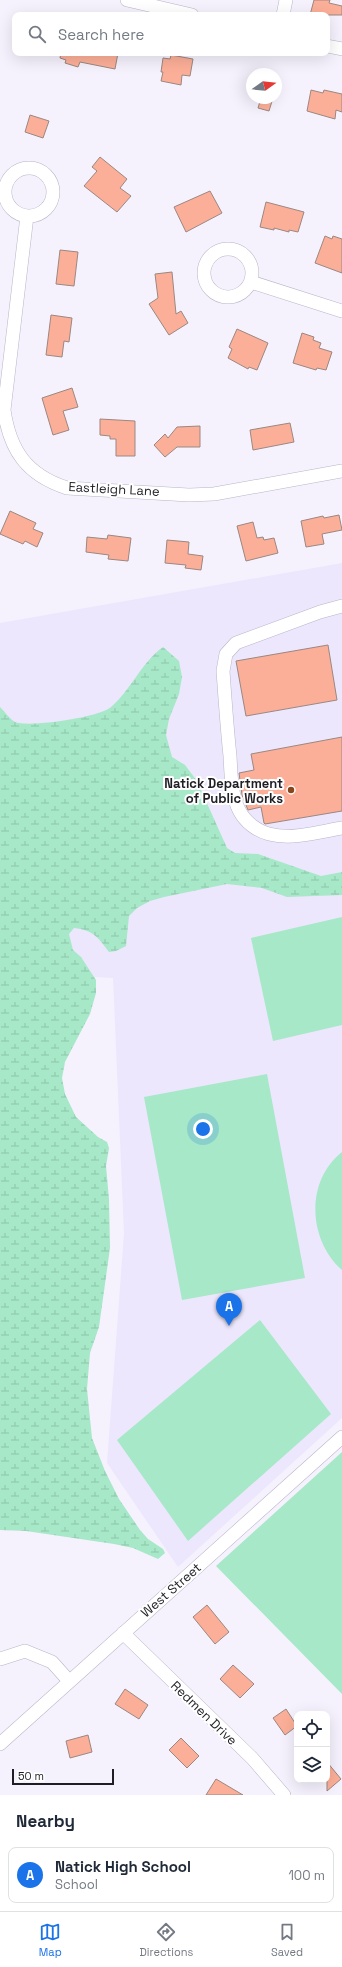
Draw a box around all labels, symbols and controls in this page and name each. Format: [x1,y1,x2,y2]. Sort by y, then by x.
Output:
search box [12,12,330,56]
icon: search [26,23,48,45]
text: Search here [58,25,144,44]
north arrow [246,68,282,104]
street label: Eastleigh Lane [68,478,160,500]
place label: Natick Department of Public Works [164,775,283,807]
marker: Natick Department of Public Works [286,785,296,795]
your location [193,1119,213,1139]
pin: A [216,1293,242,1326]
street label: West Street [137,1559,205,1621]
street label: Redmen Drive [167,1677,241,1749]
map controls [294,1711,330,1783]
button: locate [294,1711,330,1747]
button: layers [294,1747,330,1783]
scale bar [12,1767,114,1786]
text: 50 m [18,1769,44,1783]
text: Nearby [16,1810,75,1832]
text: Natick High School [55,1857,191,1876]
text: A [26,1867,34,1884]
text: 100 m [288,1867,325,1884]
text: School [55,1876,98,1893]
tab: Map [39,1921,62,1959]
tab: Directions [139,1921,193,1959]
tab: Saved [271,1921,303,1959]

